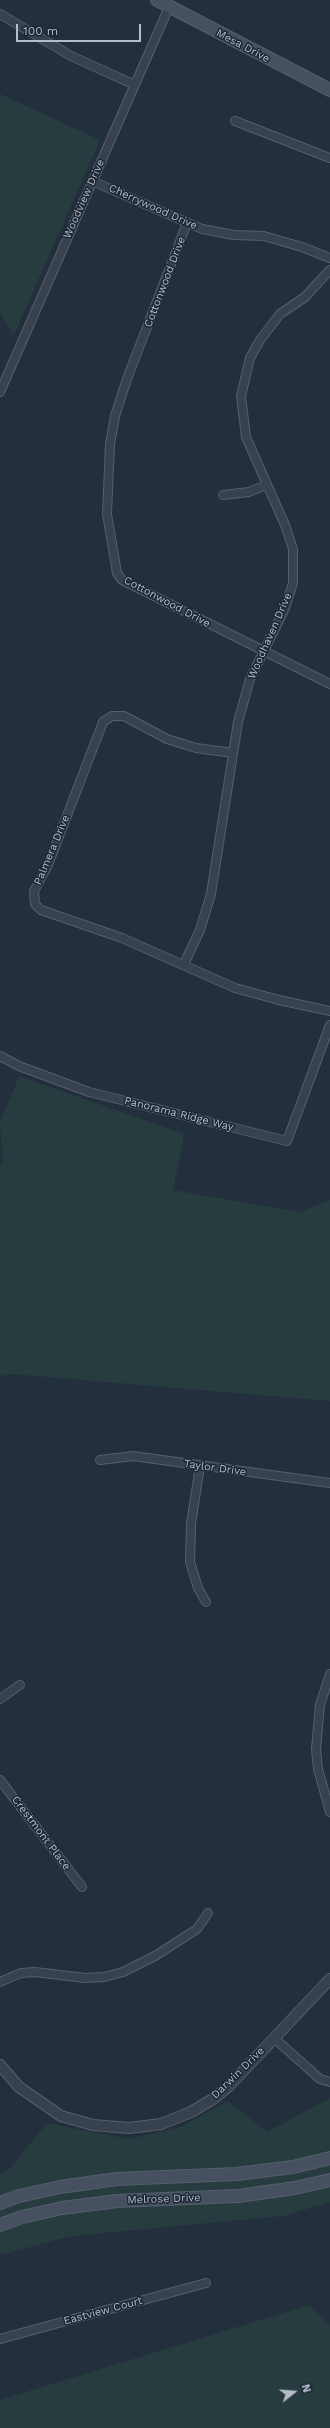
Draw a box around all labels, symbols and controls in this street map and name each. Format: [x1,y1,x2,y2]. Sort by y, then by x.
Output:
scale bar [18,16,143,42]
text: 100 m [23,24,58,38]
street label: Mesa Drive [214,26,272,66]
street label: Woodview Drive [61,157,107,241]
street label: Cherrywood Drive [107,182,199,232]
street label: Cottonwood Drive [142,235,188,329]
street label: Cottonwood Drive [121,574,213,630]
street label: Woodhaven Drive [245,591,295,681]
street label: Palmera Drive [31,813,73,887]
street label: Panorama Ridge Way [123,1094,235,1134]
street label: Taylor Drive [183,1457,247,1479]
street label: Crestmont Place [9,1793,73,1873]
street label: Darwin Drive [209,2044,267,2102]
street label: Melrose Drive [127,2191,201,2207]
street label: Eastview Court [62,2294,144,2328]
north arrow [274,2372,314,2412]
text: N [299,2383,313,2394]

